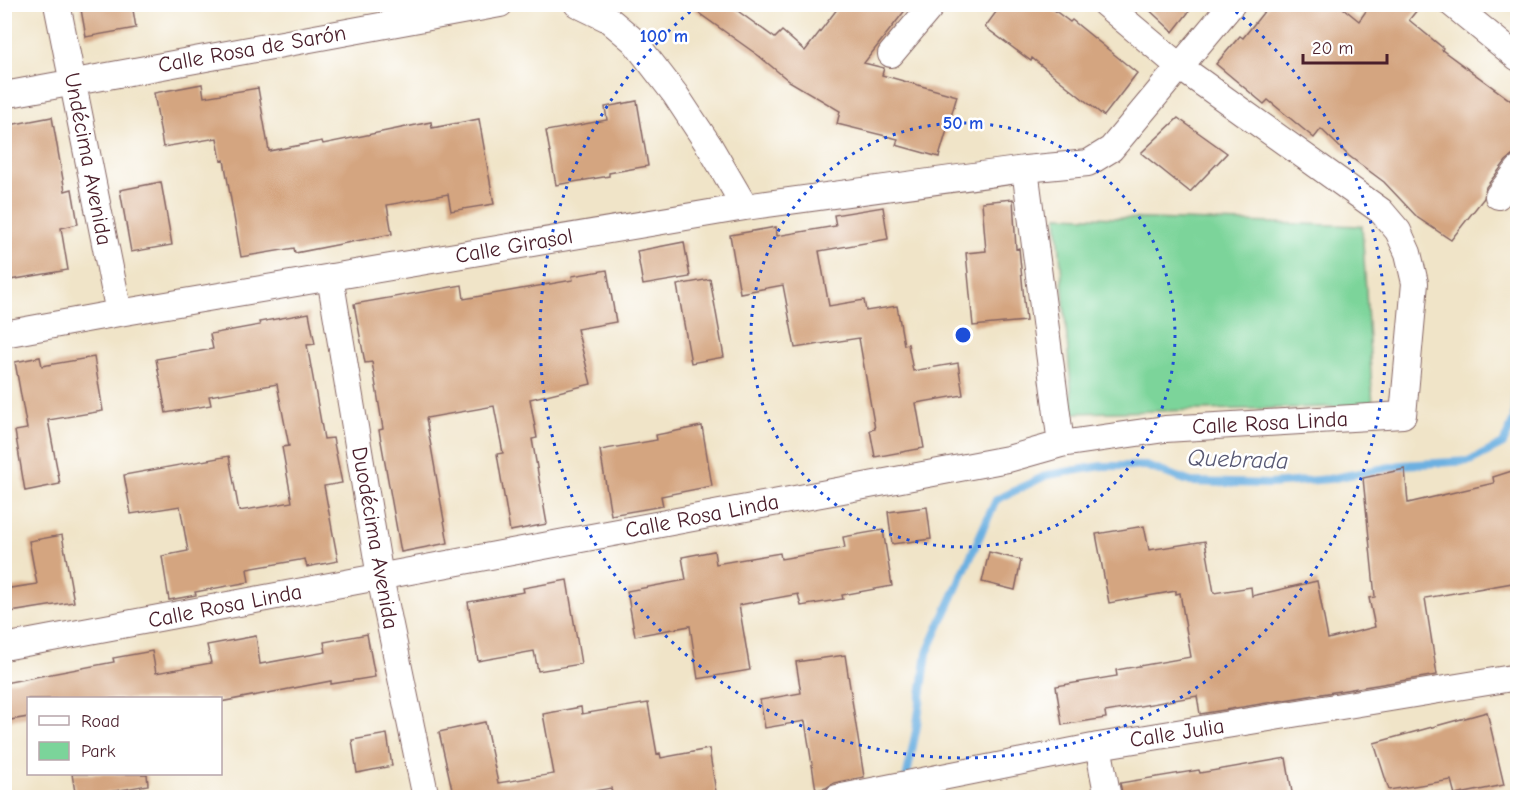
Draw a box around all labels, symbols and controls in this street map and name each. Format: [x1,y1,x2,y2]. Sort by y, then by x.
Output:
street label: Calle Rosa de Sarón [156,20,348,78]
text: 100 m [640,26,688,47]
scale bar [1303,27,1387,65]
text: 20 m [1312,38,1353,59]
street label: Undécima Avenida [59,70,117,248]
text: 50 m [943,113,983,134]
street label: Calle Girasol [453,223,575,269]
centre of rings [953,325,973,345]
street label: Calle Rosa Linda [1191,406,1349,440]
water label: Quebrada [1187,443,1289,475]
street label: Duodécima Avenida [346,445,404,631]
street label: Calle Rosa Linda [623,488,781,544]
street label: Calle Rosa Linda [146,578,304,634]
legend [27,697,222,775]
text: Road [81,711,120,732]
street label: Calle Julia [1128,713,1226,753]
text: Park [81,741,116,762]

